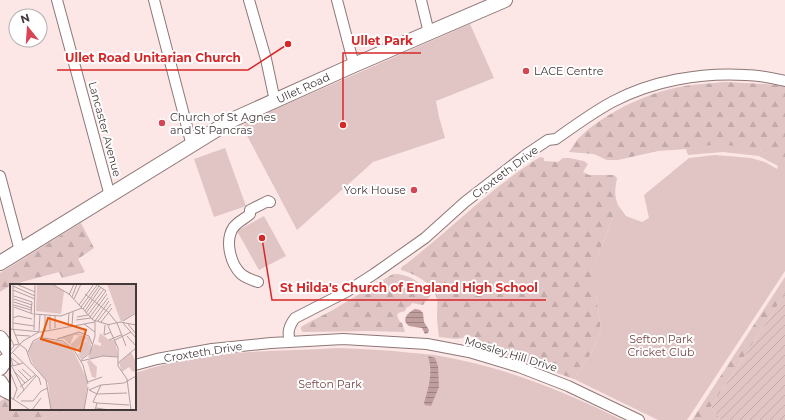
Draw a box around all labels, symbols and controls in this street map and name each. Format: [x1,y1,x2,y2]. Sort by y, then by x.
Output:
north arrow [8,8,48,48]
text: N [19,10,31,26]
callout: Ullet Park [343,29,421,53]
text: Ullet Park [351,33,413,48]
callout: Ullet Road Unitarian Church [57,46,248,70]
text: Ullet Road Unitarian Church [65,50,241,65]
place label: LACE Centre [534,64,604,78]
marker: LACE Centre [521,66,531,76]
street label: Ullet Road [274,70,332,106]
street label: Lancaster Avenue [86,80,125,179]
place label: Church of St Agnes and St Pancras [170,110,276,137]
marker: Church of St Agnes and St Pancras [157,118,167,128]
street label: Croxteth Drive [469,142,541,201]
place label: York House [344,183,406,197]
marker: York House [409,185,419,195]
callout: St Hilda's Church of England High School [272,276,546,300]
text: St Hilda's Church of England High School [280,280,538,295]
inset map [10,284,136,410]
park label: Sefton Park Cricket Club [627,332,695,359]
street label: Mossley Hill Drive [463,333,559,375]
street label: Croxteth Drive [163,339,244,365]
park label: Sefton Park [298,377,362,391]

